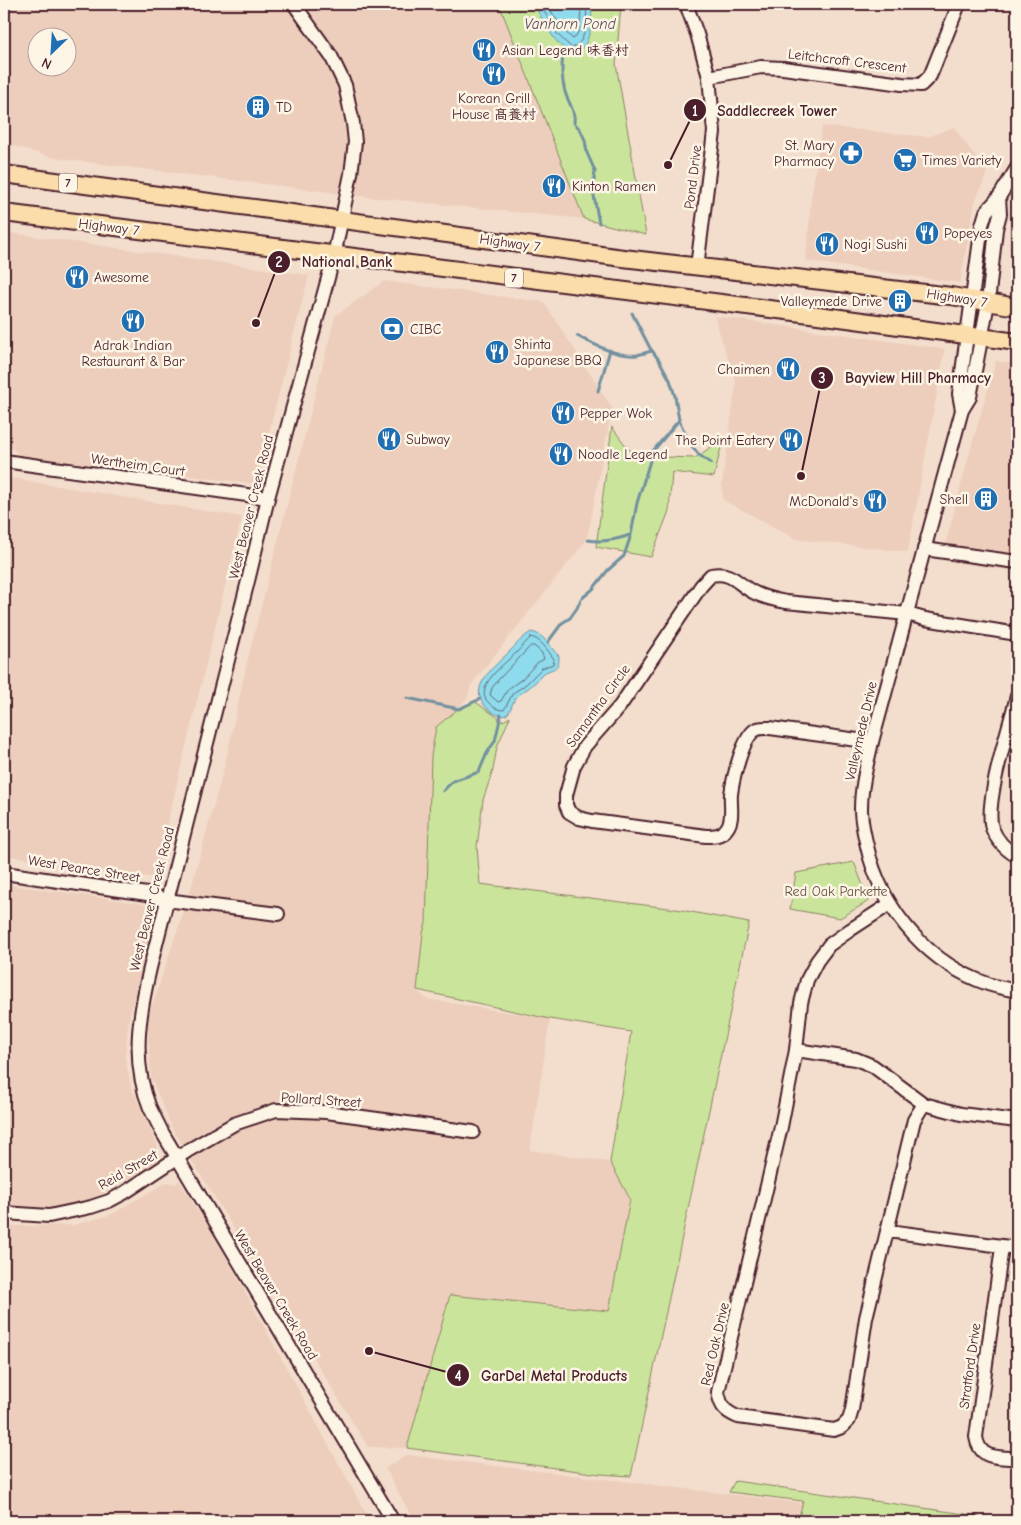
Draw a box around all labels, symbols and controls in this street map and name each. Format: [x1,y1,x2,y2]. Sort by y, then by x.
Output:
water label: Vanhorn Pond [524,15,617,33]
north arrow [28,28,78,78]
restaurant icon: Asian Legend 味香村 [471,37,497,63]
place label: Asian Legend 味香村 [502,42,629,59]
street label: Leitchcroft Crescent [787,45,908,77]
text: N [39,54,54,73]
restaurant icon: Korean Grill House 髙養村 [481,61,507,87]
place label: Korean Grill House 髙養村 [452,90,536,123]
building icon: TD [245,94,271,120]
callout: Saddlecreek Tower [682,95,847,125]
place label: TD [276,99,292,116]
text: 1 [692,102,698,120]
text: Saddlecreek Tower [717,102,837,120]
place label: St. Mary Pharmacy [774,137,835,170]
pharmacy icon: St. Mary Pharmacy [838,140,864,166]
street label: Pond Drive [681,144,705,210]
supermarket icon: Times Variety [892,147,918,173]
place label: Times Variety [922,152,1002,169]
restaurant icon: Kinton Ramen [541,173,567,199]
road number: 7 [59,174,77,192]
place label: Kinton Ramen [572,178,656,195]
street label: Highway 7 [78,215,141,239]
restaurant icon: Popeyes [914,220,940,246]
place label: Popeyes [944,225,992,242]
street label: Highway 7 [479,230,542,256]
restaurant icon: Nogi Sushi [814,231,840,257]
place label: Nogi Sushi [844,236,907,253]
callout: National Bank [267,247,402,277]
text: 2 [275,253,283,271]
text: National Bank [302,253,393,271]
restaurant icon: Awesome [64,264,90,290]
road number: 7 [505,268,523,288]
place label: Awesome [94,269,149,286]
street label: Highway 7 [925,285,989,311]
building icon: Valleymede Drive [887,288,913,314]
place label: Valleymede Drive [781,293,882,310]
restaurant icon: Adrak Indian Restaurant & Bar [120,308,146,334]
bank icon: CIBC [379,316,405,342]
place label: CIBC [410,321,442,338]
place label: Shinta Japanese BBQ [514,336,602,369]
place label: Adrak Indian Restaurant & Bar [81,337,185,370]
restaurant icon: Shinta Japanese BBQ [484,339,510,365]
restaurant icon: Chaimen [775,356,801,382]
place label: Chaimen [717,361,770,378]
callout: Bayview Hill Pharmacy [810,363,1001,393]
text: 3 [818,369,826,387]
text: Bayview Hill Pharmacy [845,369,991,387]
restaurant icon: Pepper Wok [550,400,576,426]
place label: Pepper Wok [580,405,652,422]
restaurant icon: Subway [376,426,402,452]
restaurant icon: The Point Eatery [778,427,804,453]
place label: Subway [406,431,451,448]
place label: The Point Eatery [675,432,775,449]
street label: West Beaver Creek Road [225,433,277,581]
restaurant icon: Noodle Legend [548,441,574,467]
place label: Noodle Legend [578,446,668,463]
street label: Wertheim Court [90,450,187,480]
building icon: Shell [973,486,999,512]
restaurant icon: McDonald's [862,488,888,514]
place label: Shell [940,491,968,508]
place label: McDonald's [789,493,858,510]
street label: Samantha Circle [562,661,634,751]
street label: Valleymede Drive [841,680,881,782]
street label: West Beaver Creek Road [126,825,178,973]
street label: West Pearce Street [27,852,142,886]
park label: Red Oak Parkette [784,883,888,900]
street label: Pollard Street [280,1089,363,1111]
street label: Reid Street [95,1146,161,1194]
street label: West Beaver Creek Road [231,1227,321,1363]
street label: Red Oak Drive [697,1301,733,1387]
street label: Stratford Drive [956,1322,984,1410]
callout: GarDel Metal Products [446,1360,637,1390]
text: 4 [454,1367,462,1385]
text: GarDel Metal Products [481,1367,627,1385]

